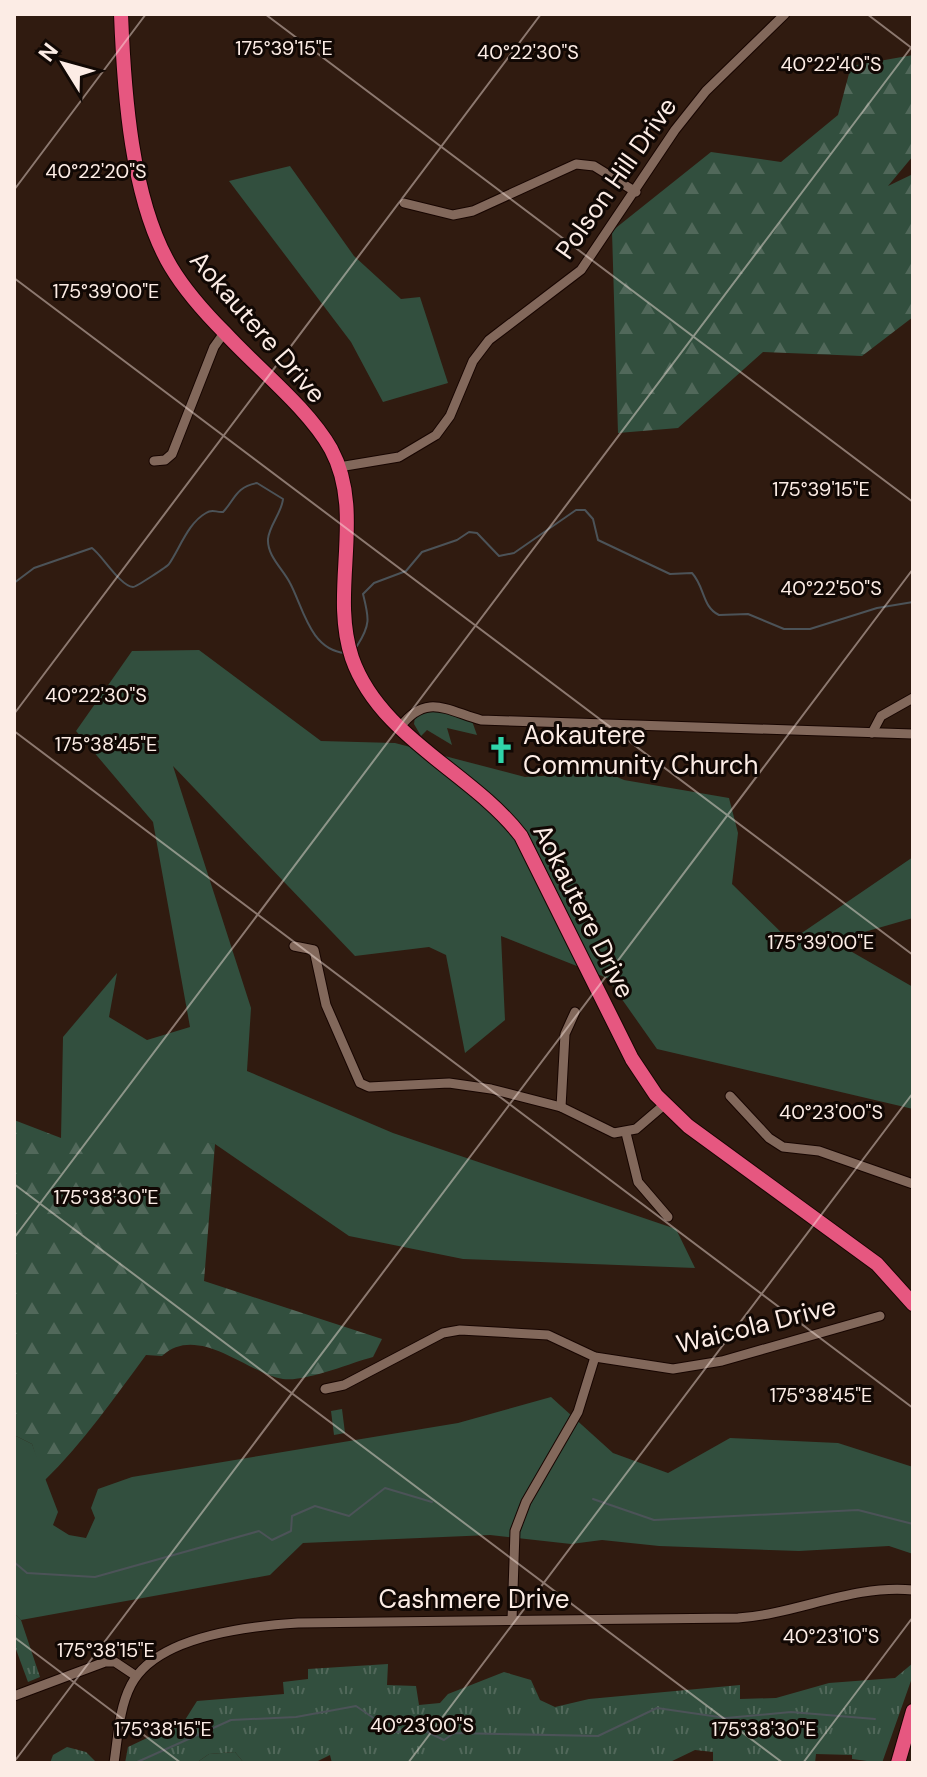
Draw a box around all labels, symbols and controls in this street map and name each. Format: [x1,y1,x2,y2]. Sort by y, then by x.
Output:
north arrow [24,24,104,104]
text: 175°39'15"E [235,35,333,61]
text: N [32,37,65,67]
text: 40°22'30"S [477,39,579,65]
text: 40°22'40"S [780,51,882,77]
street label: Polson Hill Drive [548,90,684,266]
text: 40°22'20"S [45,158,147,184]
street label: Aokautere Drive [183,244,333,410]
text: 175°39'00"E [53,278,159,304]
text: 175°39'15"E [772,476,870,502]
text: 40°22'50"S [780,575,882,601]
text: 40°22'30"S [45,682,147,708]
place label: Aokautere Community Church [523,718,758,782]
text: 175°38'45"E [55,731,157,757]
church icon: Aokautere Community Church [486,735,516,765]
street label: Aokautere Drive [525,818,643,1004]
text: 175°39'00"E [768,929,874,955]
text: 40°23'00"S [779,1099,883,1125]
text: 175°38'30"E [53,1184,159,1210]
street label: Waicola Drive [673,1289,839,1361]
text: 175°38'45"E [770,1382,872,1408]
street label: Cashmere Drive [378,1582,570,1616]
text: 40°23'10"S [783,1623,879,1649]
text: 175°38'15"E [57,1637,155,1663]
text: 40°23'00"S [370,1712,474,1738]
text: 175°38'15"E [114,1716,212,1742]
text: 175°38'30"E [711,1716,817,1742]

